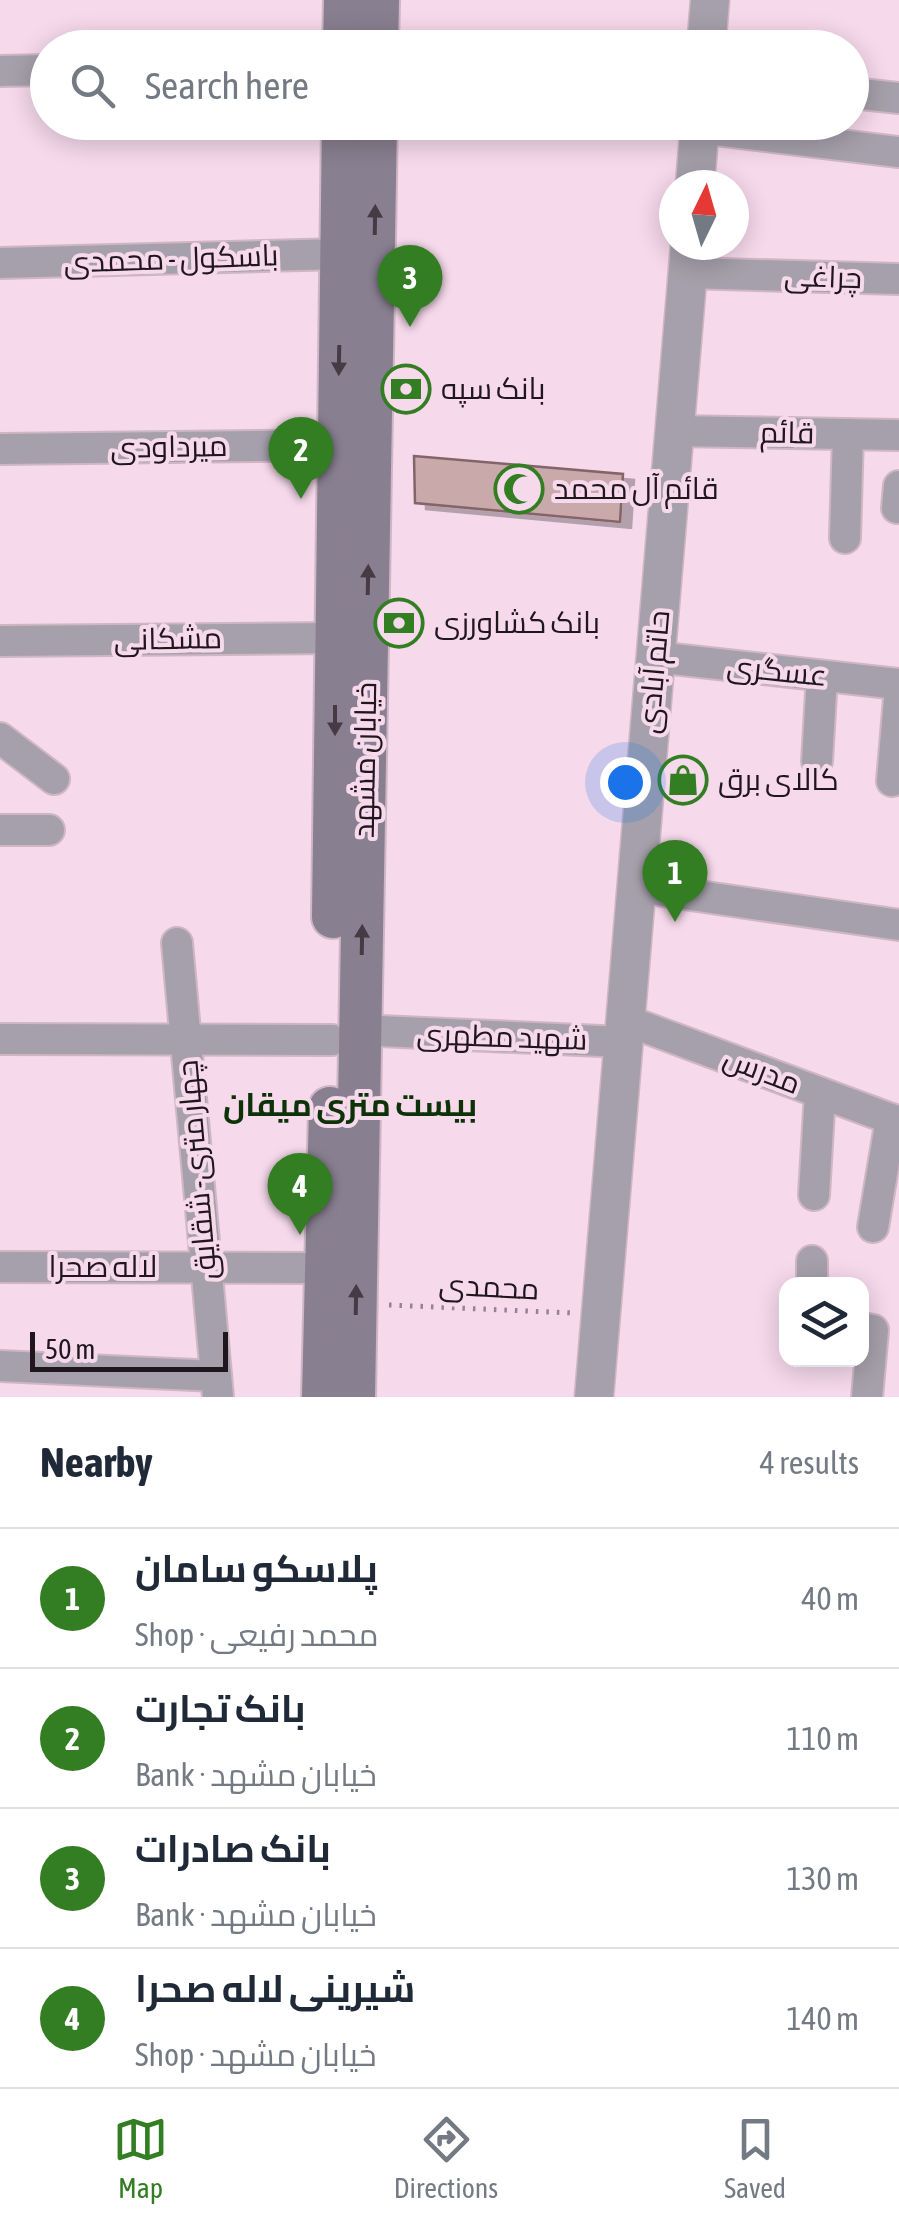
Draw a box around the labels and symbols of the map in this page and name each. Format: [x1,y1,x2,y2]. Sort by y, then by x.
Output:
north arrow [659,170,749,260]
one-way arrow [367,203,383,235]
street label: باسکول - محمدی [63,237,279,280]
pin: 3 [378,245,442,327]
street label: چراغی [783,258,863,297]
one-way arrow [331,344,347,376]
bank icon: بانک سپه [380,363,432,415]
place label: بانک سپه [441,371,545,408]
street label: قائم [759,415,815,453]
pin: 2 [268,416,334,499]
street label: میرداودی [110,428,228,465]
mosque icon: قائم آل محمد [493,463,545,515]
place label: قائم آل محمد [554,471,719,509]
one-way arrow [361,563,377,595]
bank icon: بانک کشاورزی [373,597,425,649]
place label: بانک کشاورزی [434,605,600,640]
street label: حاتم آبادی [631,609,679,735]
street label: مشکانی [114,620,222,658]
street label: عسگری [725,648,829,693]
street label: خیابان مشهد [346,682,384,838]
one-way arrow [326,704,342,736]
shop icon: کالای برق [657,754,709,806]
your location [600,757,651,808]
place label: کالای برق [718,762,839,798]
pin: 1 [642,840,708,922]
one-way arrow [354,923,370,955]
street label: شهید مطهری [416,1016,588,1058]
street label: مدرس [718,1040,806,1102]
street label: چهار متری- شقایق [169,1058,226,1281]
district label: بیست متری میقان [223,1086,477,1124]
pin: 4 [268,1152,332,1235]
street label: لاله صحرا [49,1249,157,1284]
street label: محمدی [438,1266,540,1307]
one-way arrow [348,1283,364,1315]
scale bar [30,1327,228,1372]

